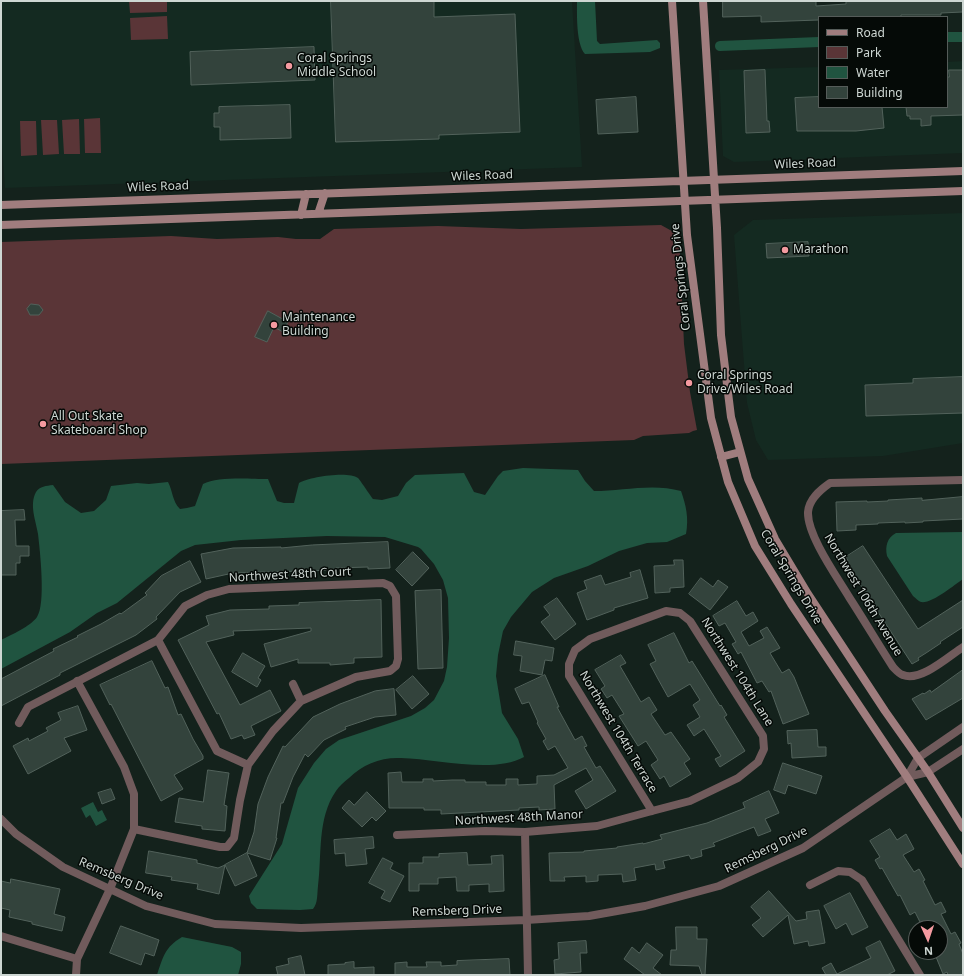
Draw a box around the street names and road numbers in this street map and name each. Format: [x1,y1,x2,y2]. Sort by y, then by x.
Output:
street label: Wiles Road [774,156,836,172]
street label: Wiles Road [451,168,513,184]
street label: Wiles Road [127,179,189,195]
street label: Coral Springs Drive [668,223,694,331]
street label: Coral Springs Drive [757,527,825,627]
street label: Northwest 106th Avenue [821,531,905,659]
street label: Northwest 48th Court [228,565,352,585]
street label: Northwest 104th Lane [698,615,776,729]
street label: Northwest 104th Terrace [576,669,660,795]
street label: Northwest 48th Manor [455,807,583,829]
street label: Remsberg Drive [722,824,810,876]
street label: Remsberg Drive [77,855,165,903]
street label: Remsberg Drive [412,902,502,920]

